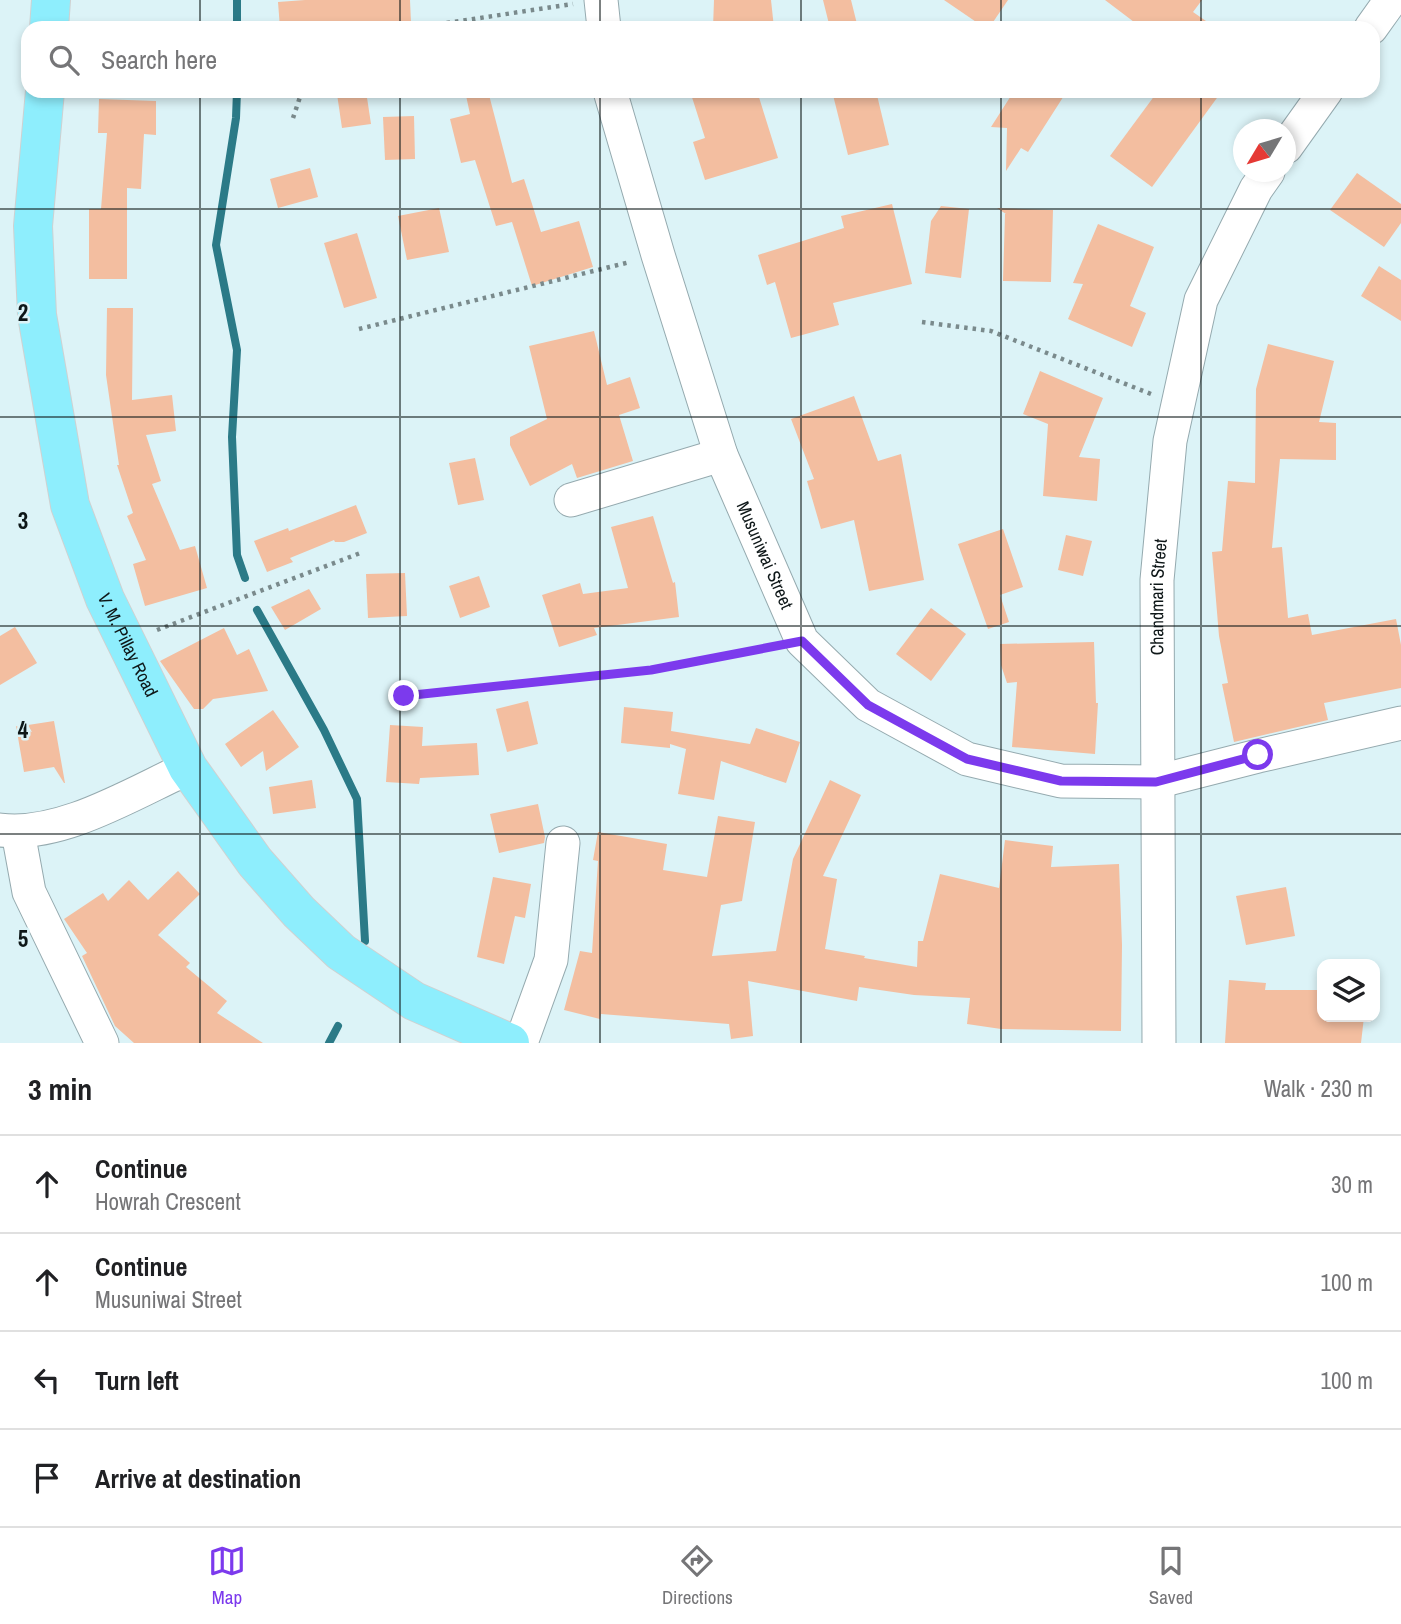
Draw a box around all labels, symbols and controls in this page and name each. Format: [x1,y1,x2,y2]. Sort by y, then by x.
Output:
search box [21,21,1380,98]
icon: search [45,41,83,79]
text: Search here [101,42,217,77]
north arrow [1233,119,1296,182]
text: 2 [18,297,28,328]
street label: Musuniwai Street [731,497,800,613]
text: 3 [18,505,28,536]
street label: Chandmari Street [1144,538,1173,655]
street label: V. M. Pillay Road [92,590,164,701]
route end [388,680,419,711]
text: 4 [18,714,29,745]
route start [1242,739,1273,770]
text: 5 [18,923,28,954]
map controls [1317,959,1380,1022]
button: layers [1317,959,1380,1022]
text: 3 min [28,1069,92,1109]
text: Walk · 230 m [1264,1073,1373,1104]
text: Continue [95,1151,187,1186]
icon: ahead [28,1165,66,1203]
text: 30 m [1331,1169,1373,1200]
text: Howrah Crescent [95,1186,241,1217]
text: Continue [95,1249,187,1284]
icon: ahead [28,1263,66,1301]
text: 100 m [1321,1267,1373,1298]
text: Musuniwai Street [95,1284,242,1315]
icon: left [28,1361,66,1399]
text: Turn left [95,1363,179,1398]
text: 100 m [1321,1365,1373,1396]
icon: arrive [28,1459,66,1497]
text: Arrive at destination [95,1461,301,1496]
tab: Map [208,1542,246,1610]
tab: Directions [662,1542,733,1610]
tab: Saved [1149,1542,1193,1610]

